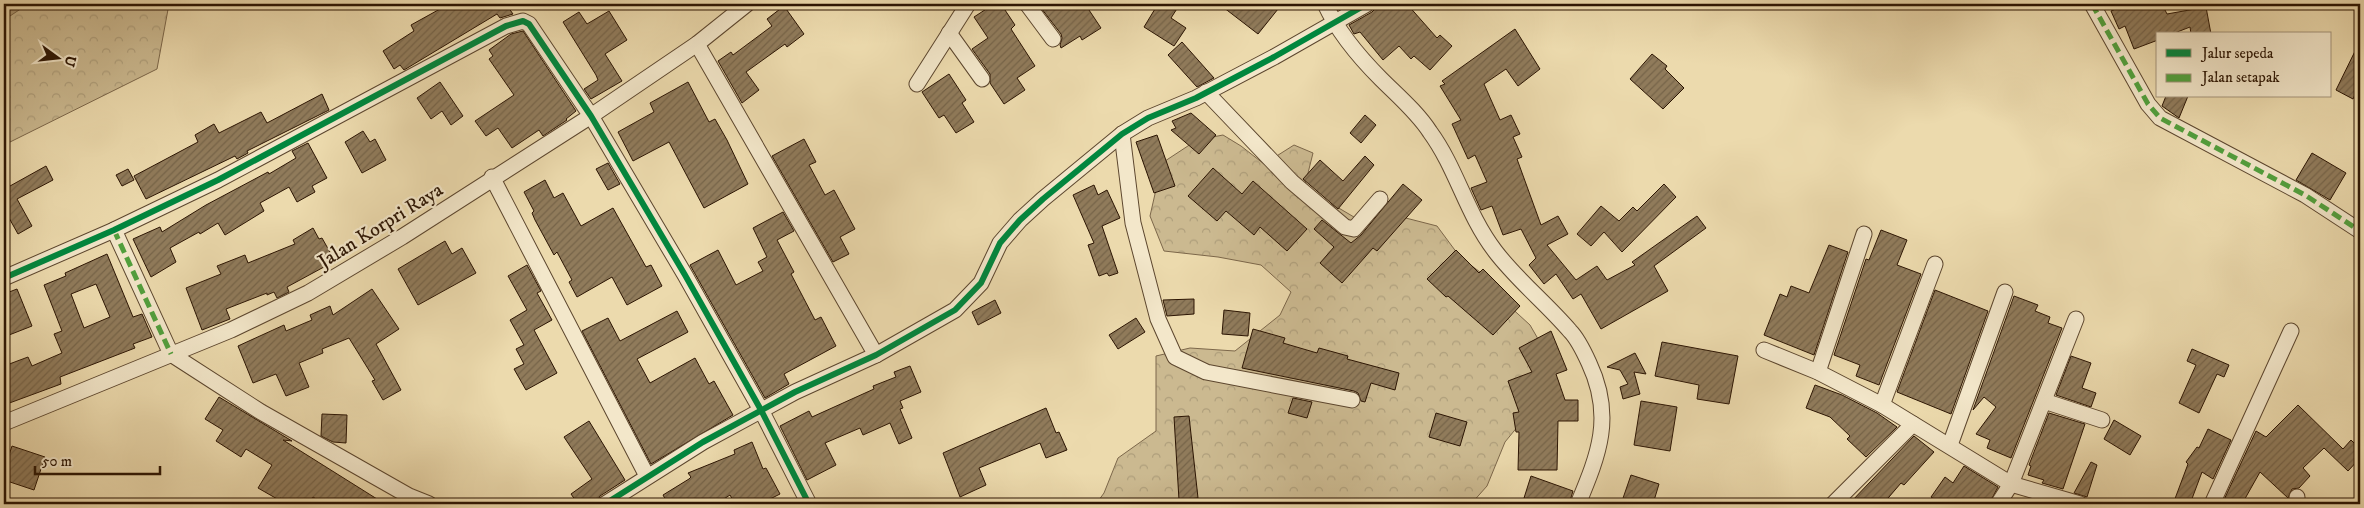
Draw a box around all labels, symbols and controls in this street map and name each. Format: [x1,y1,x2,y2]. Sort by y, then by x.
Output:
north arrow [32,32,82,82]
legend [2156,32,2332,98]
text: Jalur sepeda [2200,44,2274,63]
text: U [59,54,80,69]
text: Jalan setapak [2200,68,2280,87]
street label: Jalan Korpri Raya [312,178,448,276]
scale bar [35,443,160,475]
text: 50 m [42,452,72,471]

